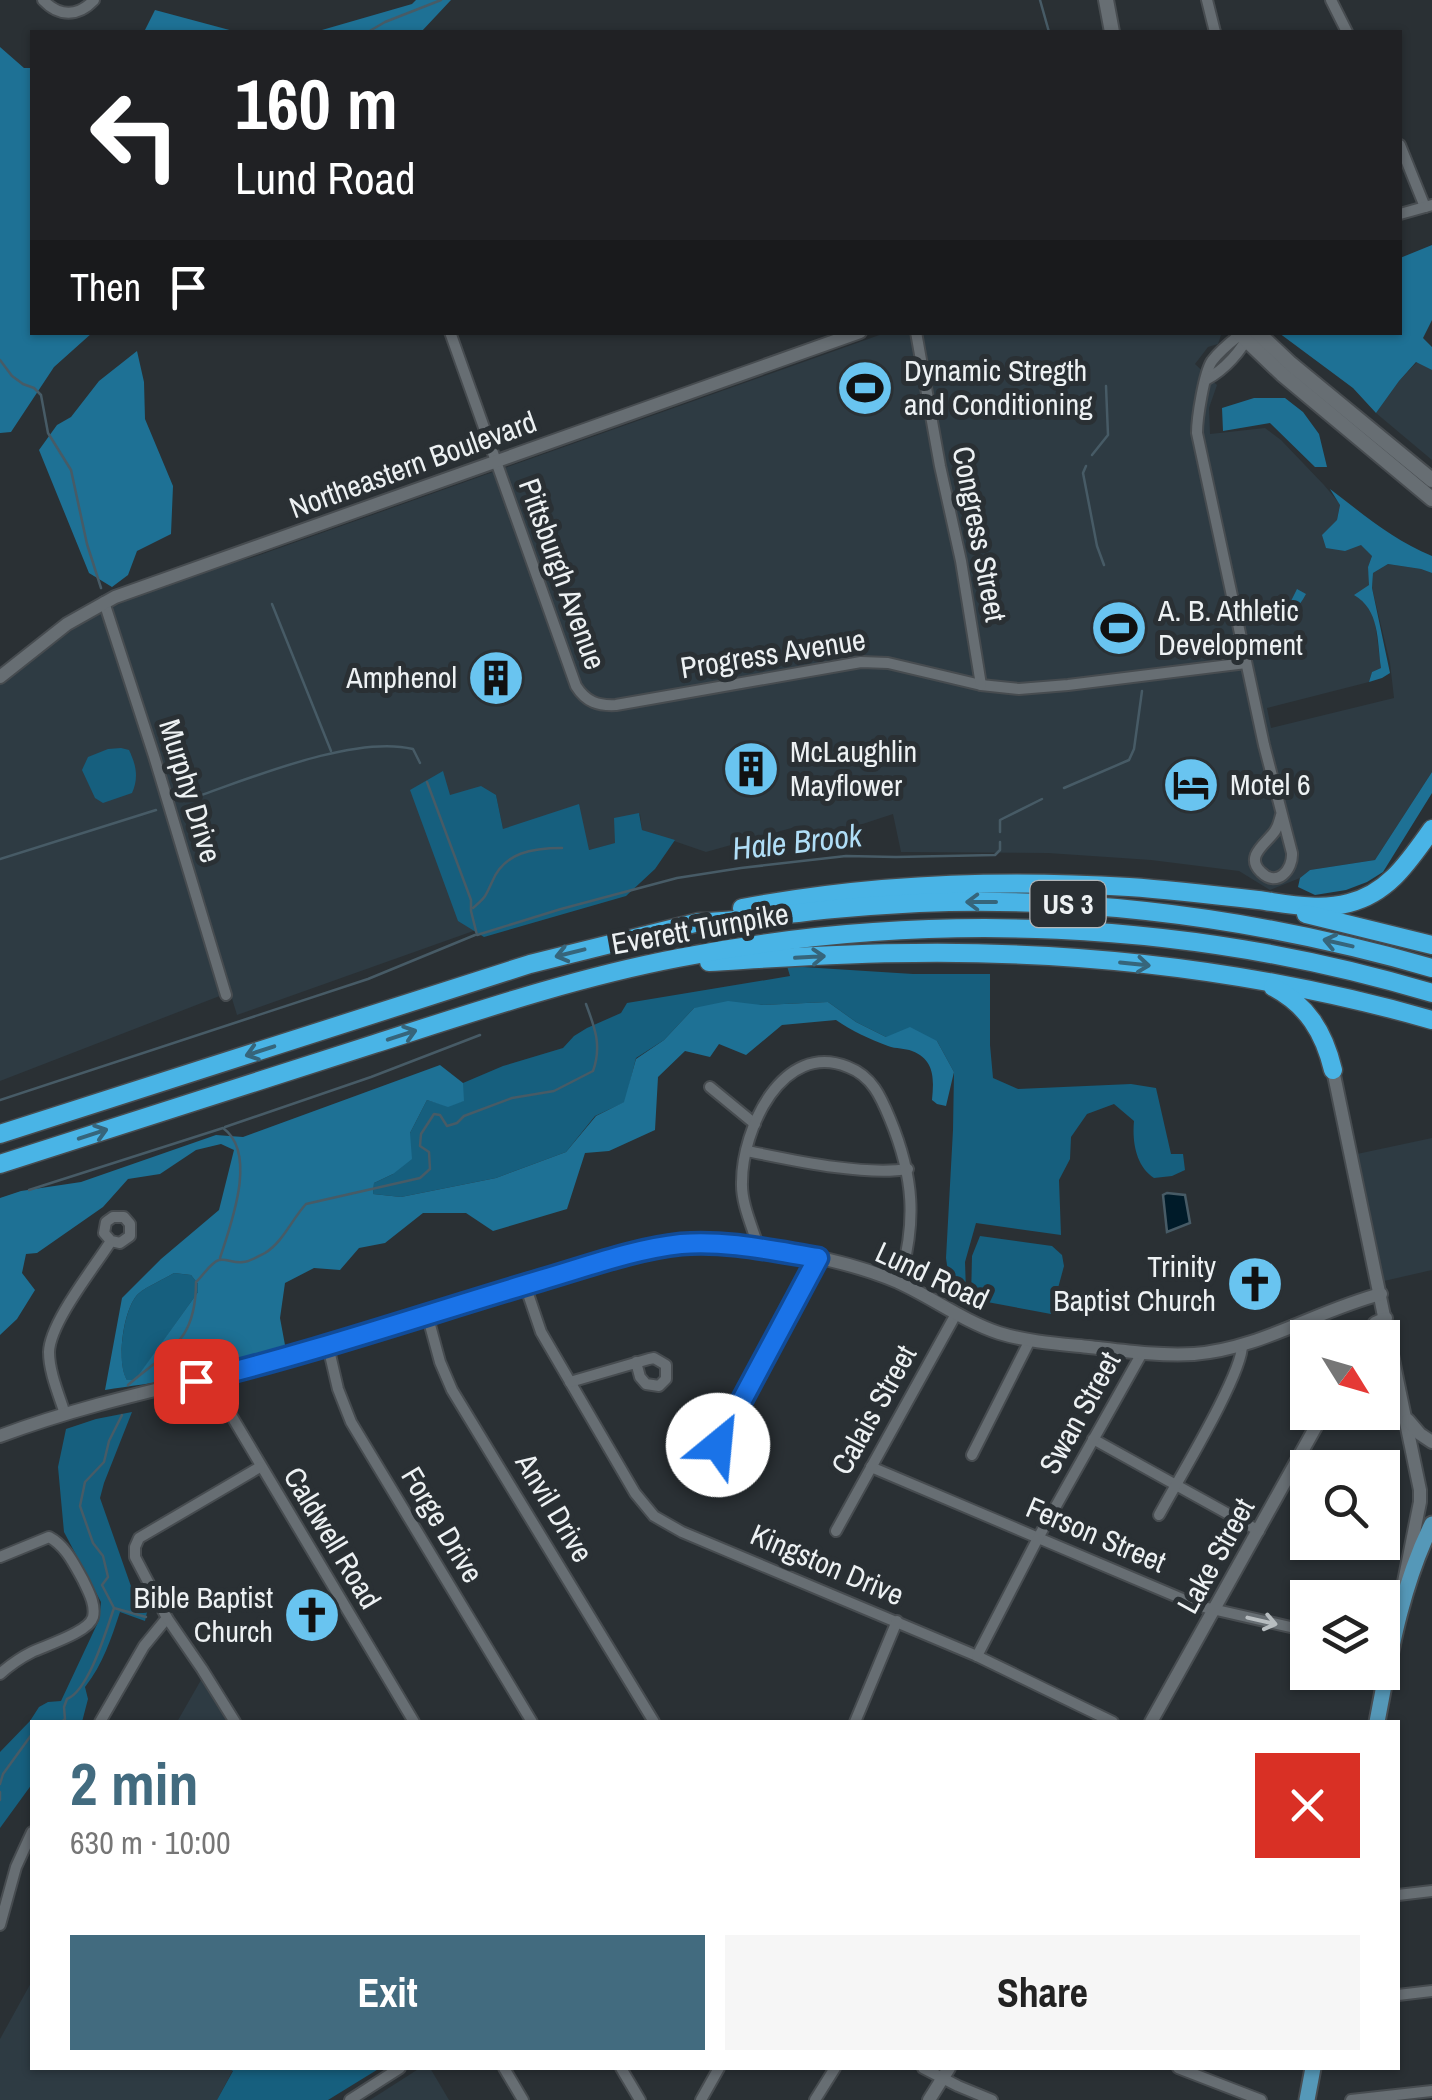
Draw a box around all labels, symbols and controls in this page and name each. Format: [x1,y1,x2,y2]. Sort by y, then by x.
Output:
text: 160 m [235,57,398,151]
icon: left [70,70,200,200]
text: Lund Road [235,147,416,208]
icon: arrive [161,260,216,315]
text: Then [70,262,141,313]
place label: Dynamic Stregth and Conditioning [904,350,1093,424]
sports icon: Dynamic Stregth and Conditioning [835,358,895,418]
street label: Northeastern Boulevard [284,401,542,527]
street label: Congress Street [943,443,1017,625]
street label: Pittsburgh Avenue [510,473,616,675]
place label: A. B. Athletic Development [1157,590,1303,664]
sports icon: A. B. Athletic Development [1089,598,1149,658]
street label: Progress Avenue [677,619,868,687]
building icon: Amphenol [466,648,526,708]
place label: Amphenol [345,657,457,697]
street label: Murphy Drive [150,714,232,867]
place label: McLaughlin Mayflower [790,731,917,805]
building icon: McLaughlin Mayflower [721,739,781,799]
hotel icon: Motel 6 [1161,755,1221,815]
place label: Motel 6 [1230,764,1311,804]
water label: Hale Brook [730,813,865,870]
road number: US 3 [1030,881,1106,927]
one-way arrow [965,892,998,912]
street label: Everett Turnpike [608,893,792,963]
one-way arrow [1323,933,1355,951]
one-way arrow [555,945,586,964]
one-way arrow [794,947,826,966]
one-way arrow [1118,955,1151,974]
one-way arrow [386,1025,418,1043]
one-way arrow [245,1043,276,1061]
one-way arrow [77,1124,108,1142]
street label: Lund Road [869,1232,995,1319]
place label: Trinity Baptist Church [1053,1246,1217,1320]
church icon: Trinity Baptist Church [1225,1254,1285,1314]
north arrow [1290,1320,1400,1430]
map controls [1290,1320,1400,1690]
street label: Calais Street [821,1337,925,1481]
pin [154,1339,239,1424]
street label: Swan Street [1029,1344,1129,1481]
icon: arrive [169,1354,224,1409]
position arrow [666,1393,770,1497]
street label: Anvil Drive [506,1445,603,1569]
button: search [1290,1450,1400,1560]
street label: Caldwell Road [275,1459,391,1616]
street label: Forge Drive [393,1459,493,1590]
street label: Ferson Street [1021,1487,1172,1581]
street label: Lake Street [1167,1491,1263,1620]
street label: Kingston Drive [745,1514,910,1614]
place label: Bible Baptist Church [134,1577,273,1651]
button: layers [1290,1580,1400,1690]
church icon: Bible Baptist Church [282,1585,342,1645]
one-way arrow [1245,1613,1277,1631]
text: 2 min [70,1743,199,1824]
button: close [1255,1753,1360,1858]
text: 630 m · 10:00 [70,1821,230,1864]
button: Exit [70,1935,705,2050]
button: Share [725,1935,1360,2050]

